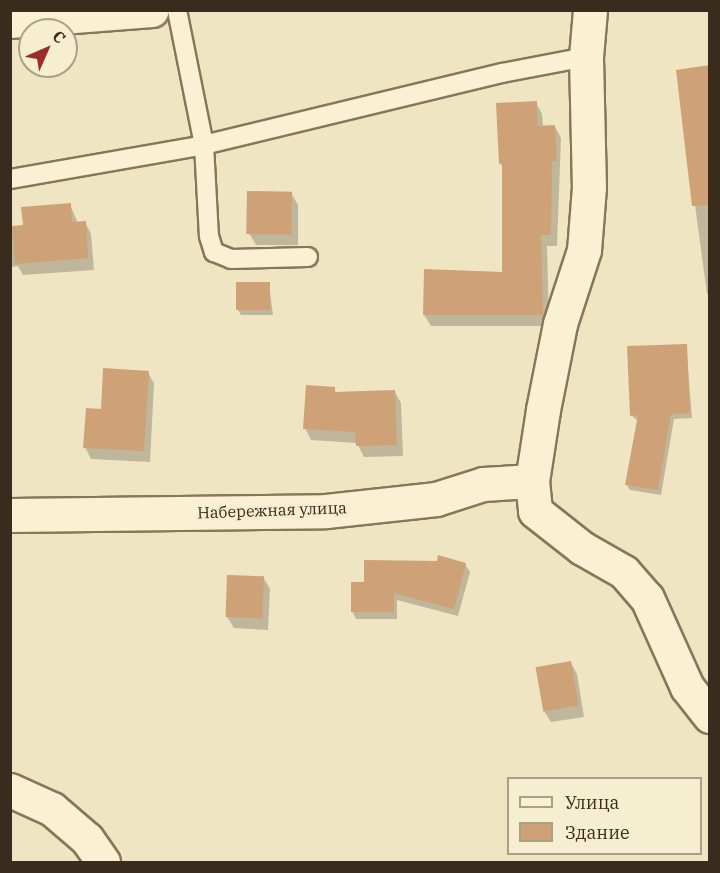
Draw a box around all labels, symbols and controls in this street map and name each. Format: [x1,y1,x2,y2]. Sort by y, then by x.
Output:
north arrow [18,18,78,78]
text: С [48,26,70,48]
street label: Набережная улица [197,498,347,522]
legend [507,777,702,855]
text: Улица [565,791,619,814]
text: Здание [565,821,630,844]

